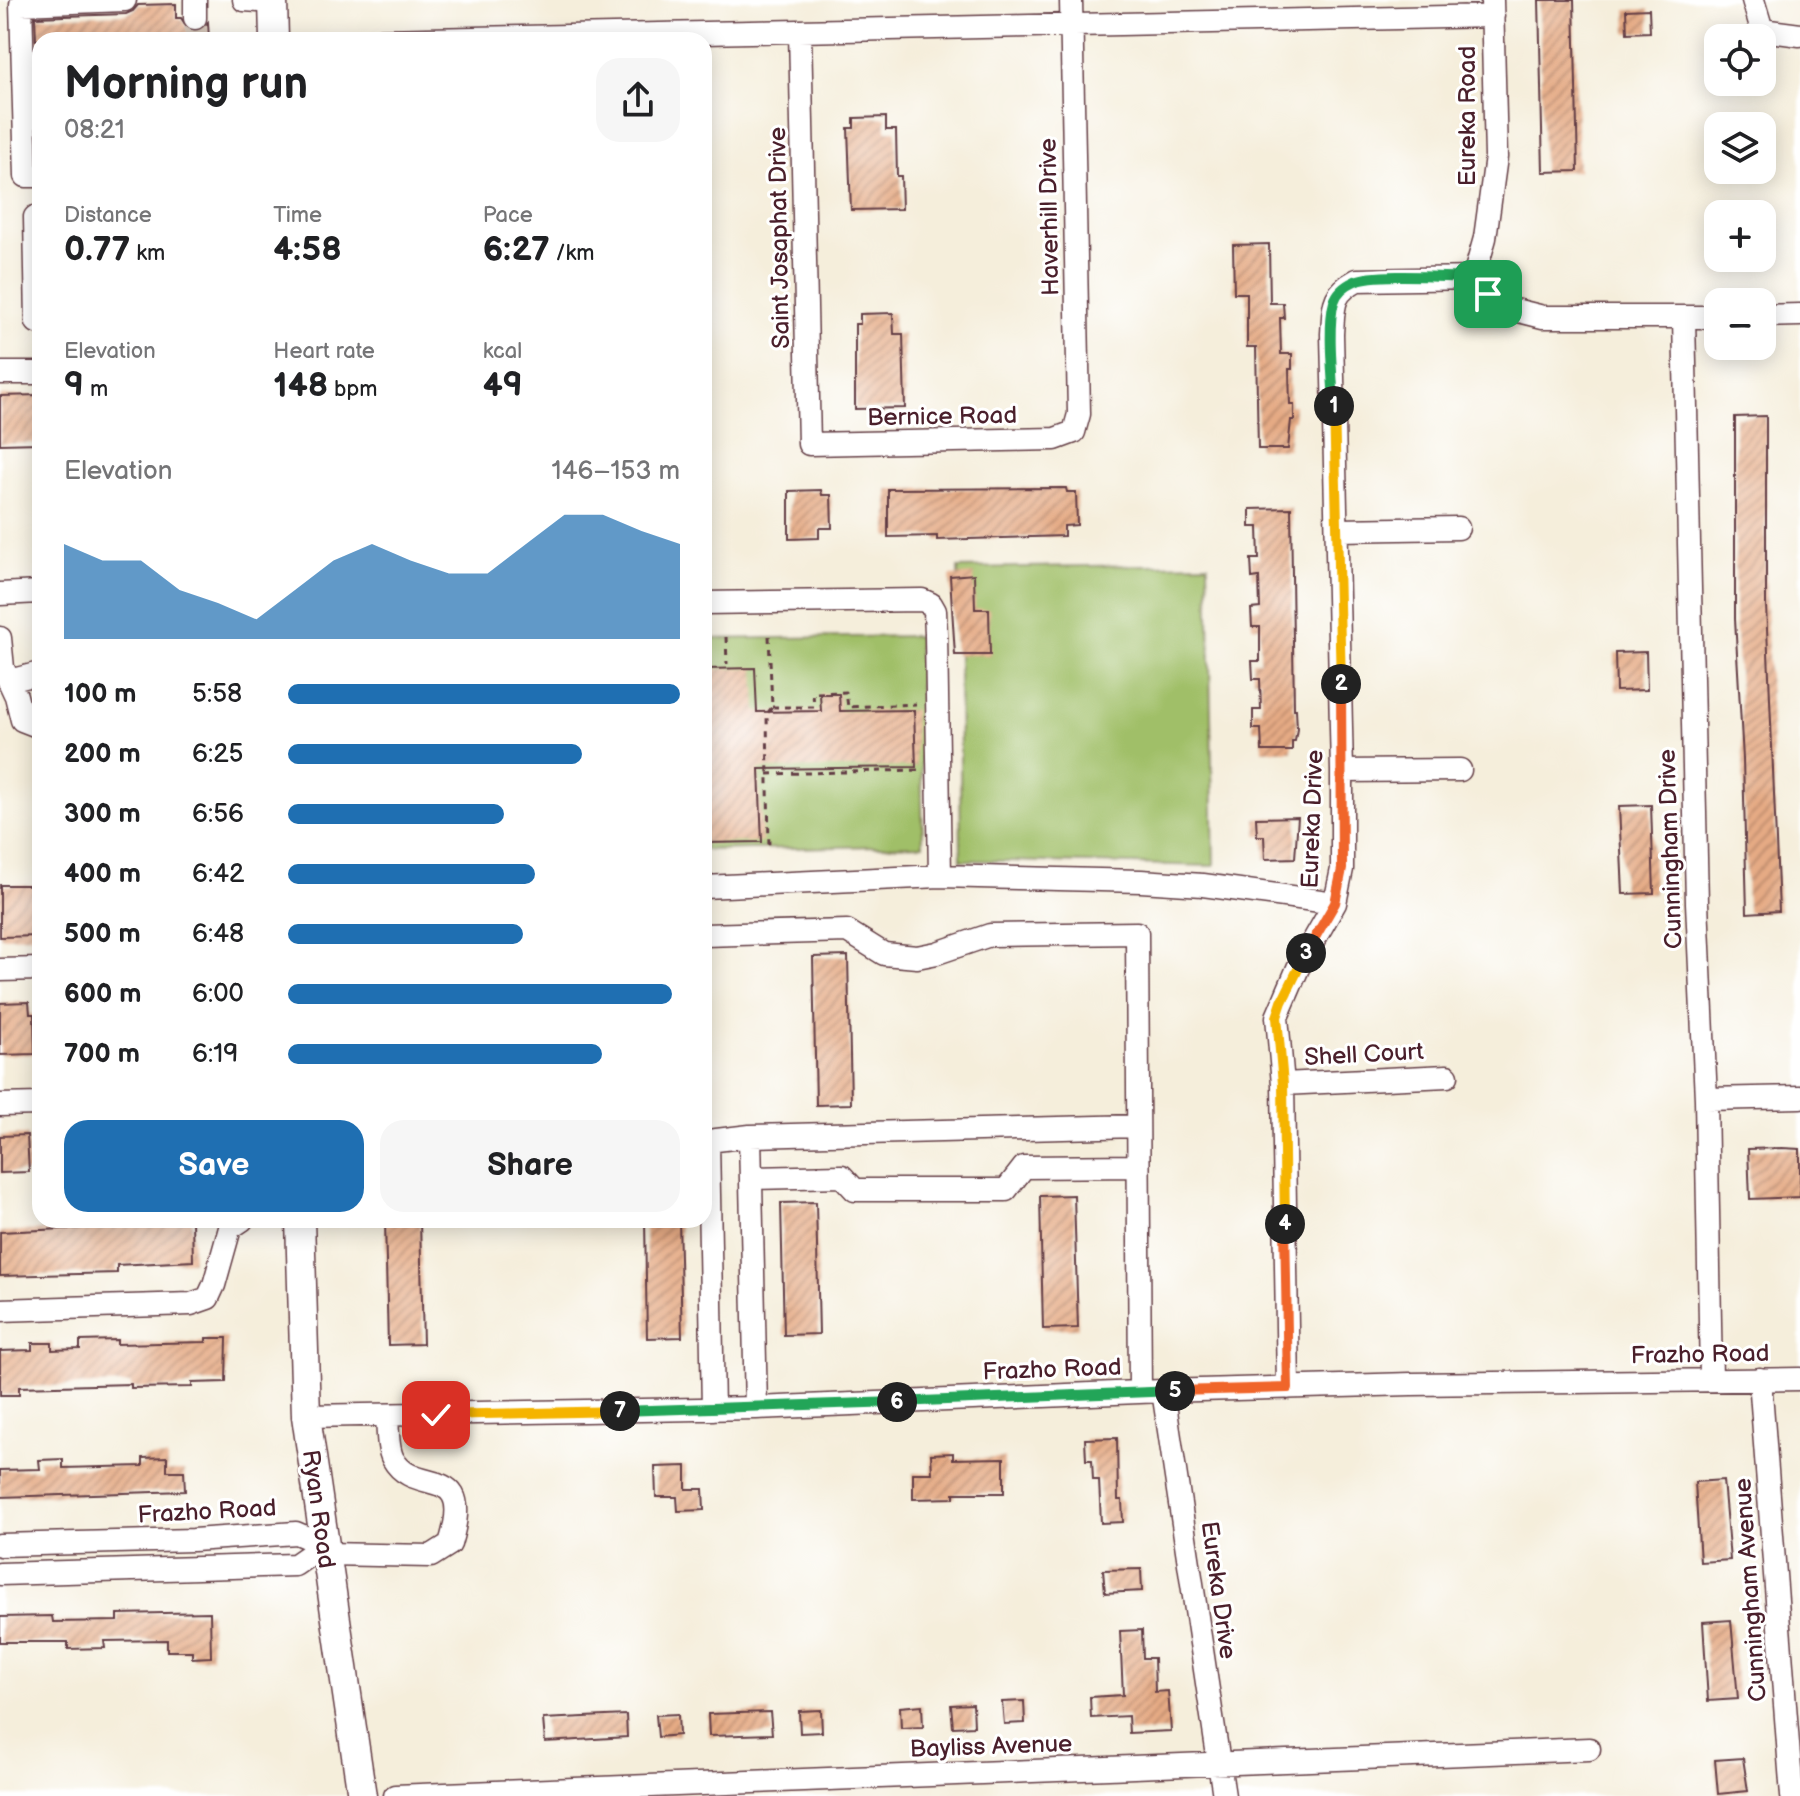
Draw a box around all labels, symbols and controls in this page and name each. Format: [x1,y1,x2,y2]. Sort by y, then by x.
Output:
map controls [1704,24,1776,360]
button: locate [1704,24,1776,96]
street label: Eureka Road [1453,46,1482,186]
text: Morning run [64,58,308,111]
button: share [596,58,680,142]
button: layers [1704,112,1776,184]
text: 08:21 [64,115,125,146]
street label: Saint Josaphat Drive [763,127,796,349]
street label: Haverhill Drive [1034,138,1065,296]
button: + [1704,200,1776,272]
text: Distance [64,202,152,229]
text: Time [273,202,322,229]
text: Pace [483,202,533,229]
text: 0.77 [64,229,130,270]
text: 4:58 [273,229,342,270]
text: 6:27 [483,229,550,270]
text: km [130,240,165,267]
text: /km [550,240,595,267]
pin [1454,260,1522,328]
icon: arrive [1466,272,1510,316]
button: − [1704,288,1776,360]
text: Elevation [64,338,156,365]
text: Heart rate [273,338,375,365]
text: kcal [483,338,522,365]
text: 9 [64,365,84,406]
text: 148 [273,365,328,406]
text: 49 [483,365,523,406]
text: m [84,376,108,403]
text: bpm [328,376,377,403]
pin: 1 [1314,386,1354,426]
text: 1 [1329,392,1339,419]
street label: Bernice Road [867,401,1017,432]
text: Elevation [64,456,172,487]
text: 146–153 m [552,456,680,487]
pin: 2 [1321,664,1361,704]
text: 2 [1334,670,1348,697]
text: 100 m [64,679,137,710]
text: 5:58 [192,679,242,710]
text: 200 m [64,739,141,770]
text: 6:25 [192,739,243,770]
street label: Cunningham Drive [1653,748,1688,949]
street label: Eureka Drive [1296,749,1329,889]
text: 300 m [64,799,141,830]
text: 6:56 [192,799,244,830]
text: 400 m [64,859,141,890]
text: 6:42 [192,859,244,890]
text: 500 m [64,919,141,950]
text: 6:48 [192,919,244,950]
pin: 3 [1286,933,1326,973]
text: 3 [1300,939,1312,966]
text: 600 m [64,979,141,1010]
text: 6:00 [192,979,244,1010]
street label: Shell Court [1304,1037,1425,1072]
text: 700 m [64,1039,140,1070]
text: 6:19 [192,1039,238,1070]
button: Save [64,1120,364,1212]
button: Share [380,1120,680,1212]
pin: 4 [1265,1204,1305,1244]
text: 4 [1279,1210,1291,1237]
street label: Frazho Road [1630,1339,1770,1370]
street label: Frazho Road [982,1353,1122,1386]
pin: 5 [1155,1371,1195,1411]
text: 5 [1169,1377,1181,1404]
pin [402,1381,470,1449]
pin: 6 [877,1382,917,1422]
text: 6 [890,1388,904,1415]
pin: 7 [600,1391,640,1431]
icon: check [414,1393,458,1437]
text: 7 [614,1397,626,1424]
street label: Ryan Road [296,1448,341,1570]
street label: Cunningham Avenue [1728,1477,1773,1703]
street label: Frazho Road [137,1493,277,1530]
street label: Eureka Drive [1194,1519,1243,1661]
street label: Bayliss Avenue [909,1729,1073,1764]

